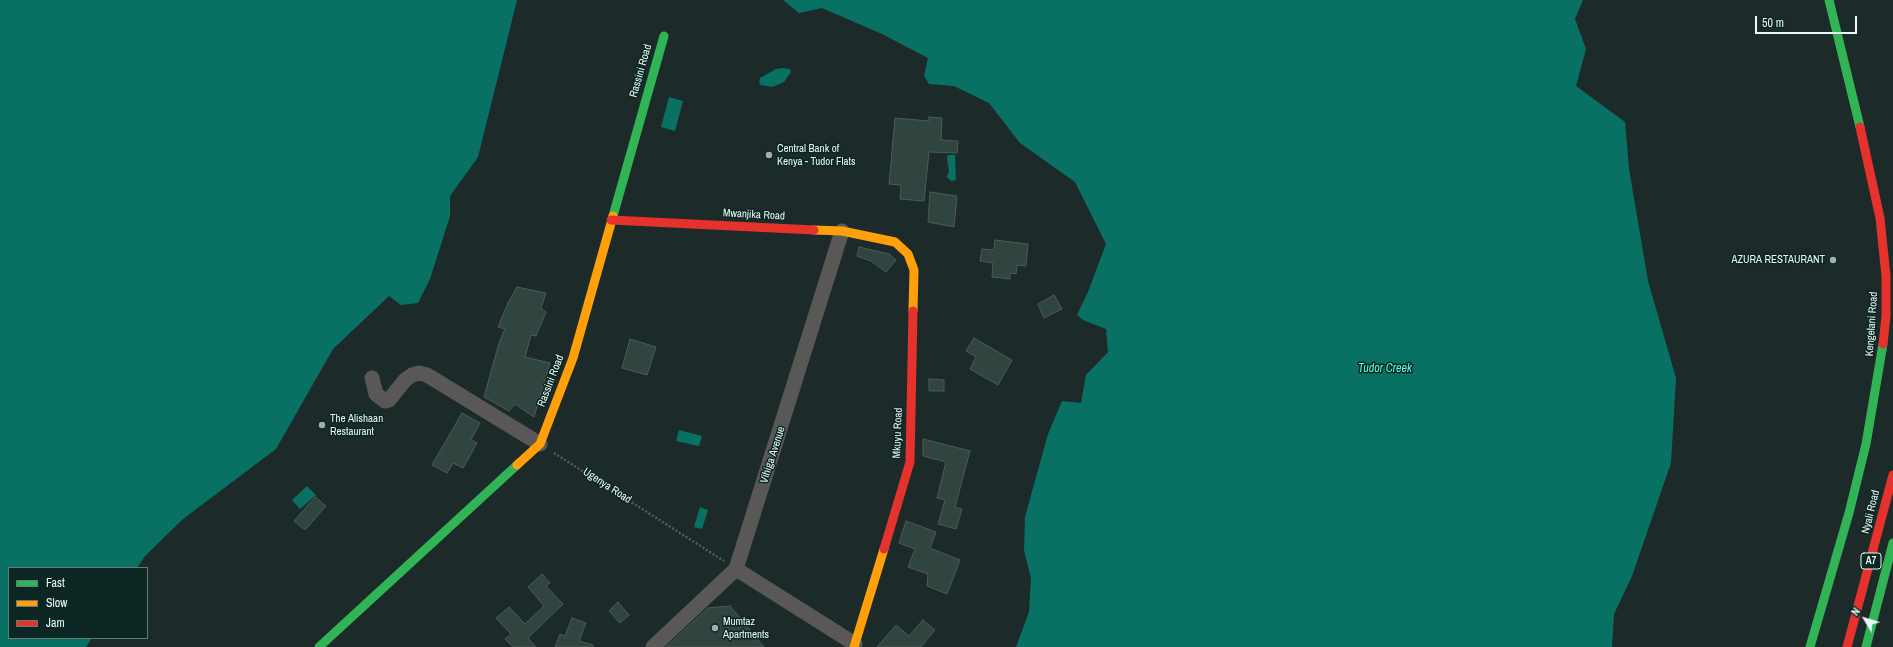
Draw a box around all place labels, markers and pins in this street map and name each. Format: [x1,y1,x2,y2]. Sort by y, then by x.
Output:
place label: Central Bank of Kenya - Tudor Flats [777,142,855,168]
marker: Central Bank of Kenya - Tudor Flats [764,150,774,160]
place label: AZURA RESTAURANT [1731,253,1825,267]
marker: AZURA RESTAURANT [1828,255,1838,265]
place label: The Alishaan Restaurant [330,412,383,438]
marker: The Alishaan Restaurant [317,420,327,430]
place label: Mumtaz Apartments [723,615,769,641]
marker: Mumtaz Apartments [710,623,720,633]

